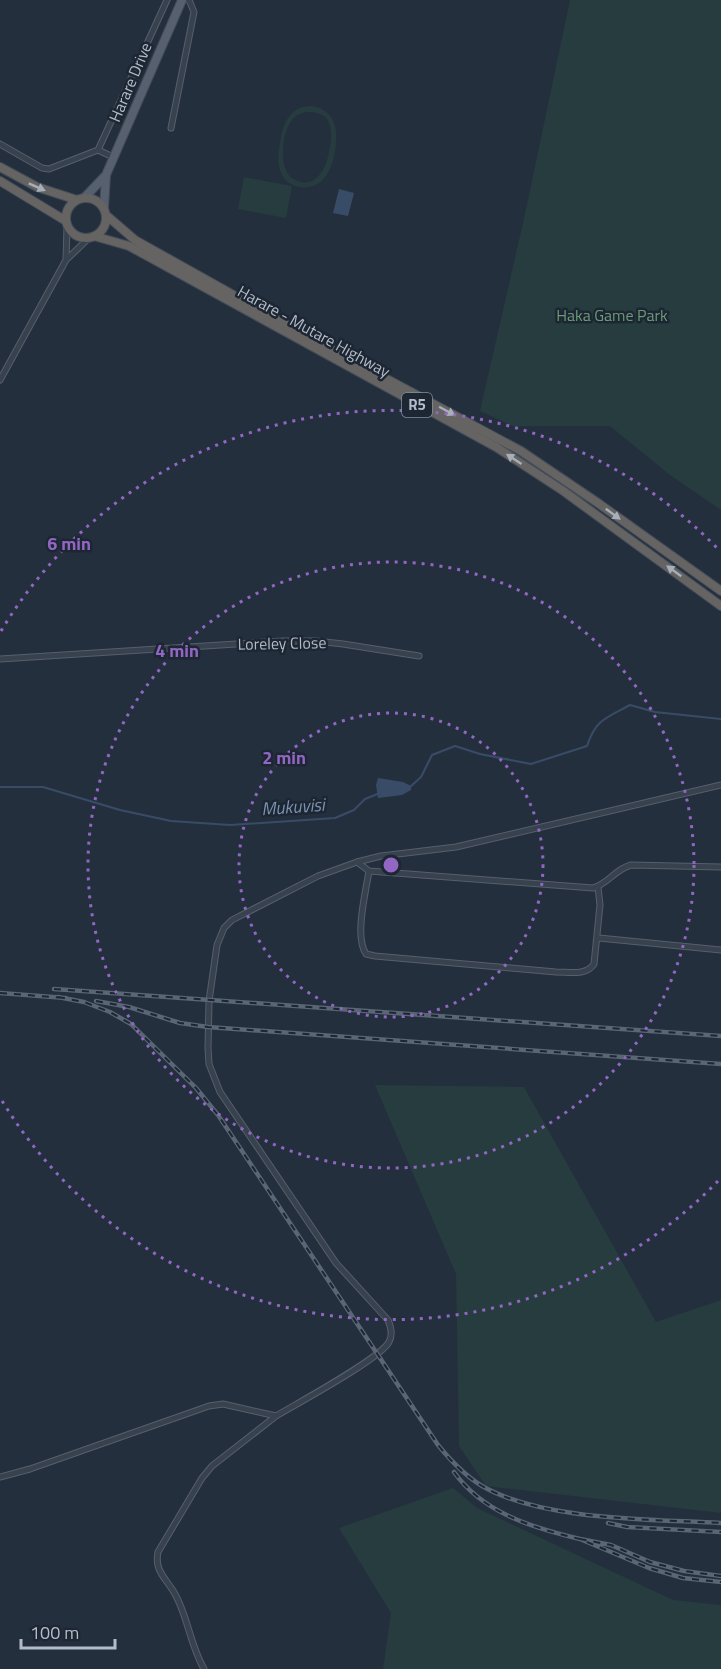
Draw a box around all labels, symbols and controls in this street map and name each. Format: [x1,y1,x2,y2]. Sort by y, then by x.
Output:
street label: Harare Drive [102,38,158,126]
one-way arrow [29,182,46,191]
street label: Harare - Mutare Highway [233,279,395,383]
park label: Haka Game Park [556,303,668,327]
road number: R5 [402,393,432,417]
one-way arrow [439,406,456,416]
one-way arrow [506,453,523,464]
one-way arrow [604,508,620,520]
text: 6 min [47,530,91,557]
one-way arrow [666,566,681,578]
street label: Loreley Close [237,630,327,656]
text: 4 min [155,637,199,664]
text: 2 min [262,744,306,771]
water label: Mukuvisi [260,791,328,822]
centre of rings [381,855,401,875]
scale bar [21,1612,116,1650]
text: 100 m [30,1619,79,1646]

